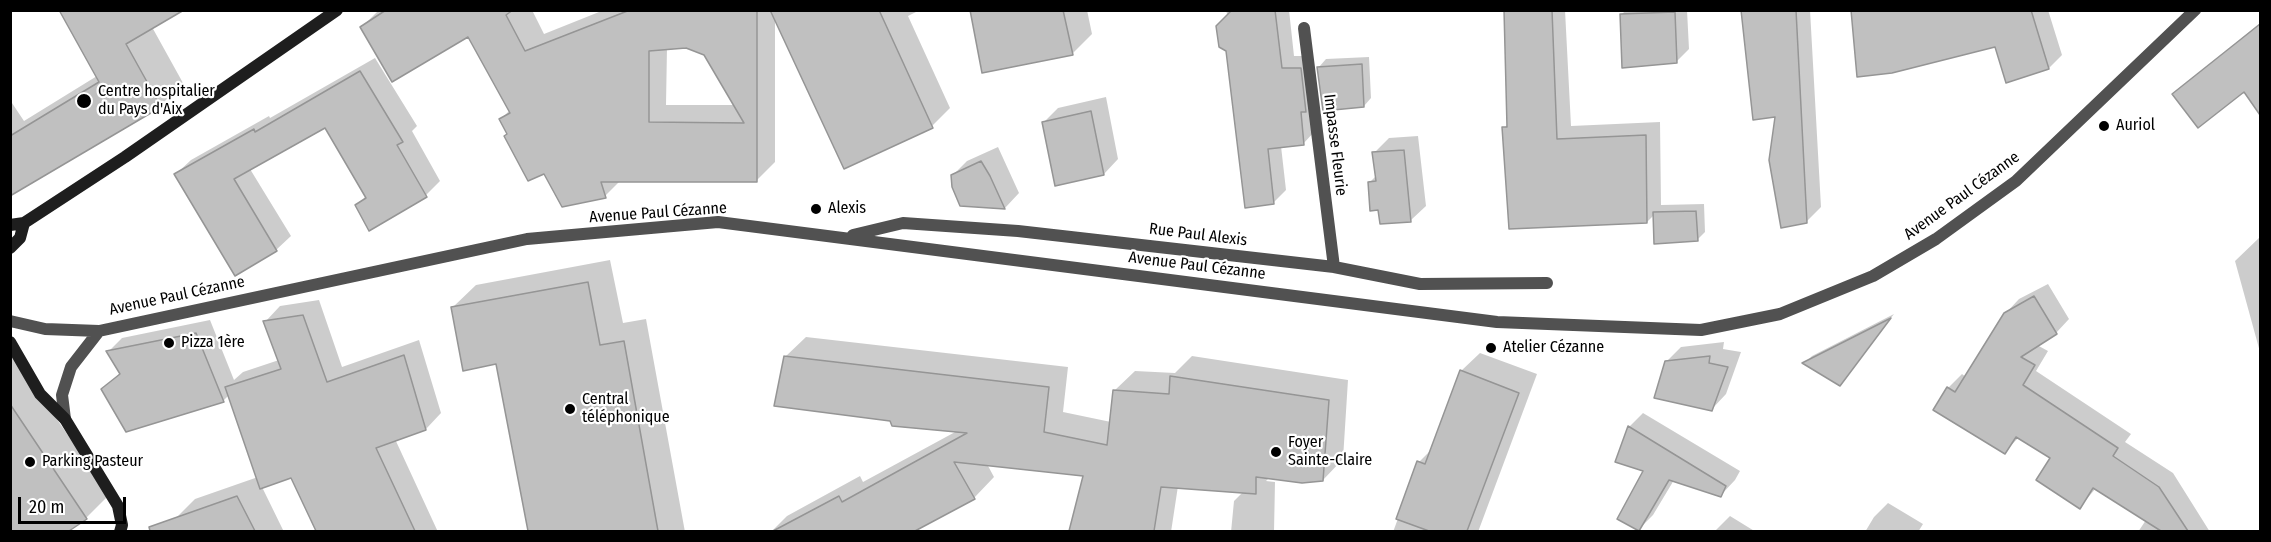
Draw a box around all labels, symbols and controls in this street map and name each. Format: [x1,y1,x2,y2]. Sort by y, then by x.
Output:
place label: Centre hospitalier du Pays d'Aix [98,82,215,120]
marker: Centre hospitalier du Pays d'Aix [75,92,93,110]
street label: Impasse Fleurie [1319,93,1351,197]
place label: Auriol [2116,116,2155,136]
marker: Auriol [2097,119,2111,133]
street label: Avenue Paul Cézanne [1901,148,2023,244]
street label: Avenue Paul Cézanne [589,199,727,227]
place label: Alexis [828,199,866,219]
marker: Alexis [809,202,823,216]
street label: Rue Paul Alexis [1148,219,1248,251]
street label: Avenue Paul Cézanne [1127,248,1267,284]
street label: Avenue Paul Cézanne [108,272,246,320]
place label: Pizza 1ère [181,333,245,353]
marker: Pizza 1ère [162,336,176,350]
place label: Atelier Cézanne [1503,338,1604,358]
marker: Atelier Cézanne [1484,341,1498,355]
place label: Central téléphonique [582,390,670,428]
marker: Central téléphonique [563,402,577,416]
place label: Foyer Sainte-Claire [1288,433,1372,471]
marker: Foyer Sainte-Claire [1269,445,1283,459]
place label: Parking Pasteur [42,452,143,472]
marker: Parking Pasteur [23,455,37,469]
scale bar [21,485,129,523]
text: 20 m [29,496,64,518]

